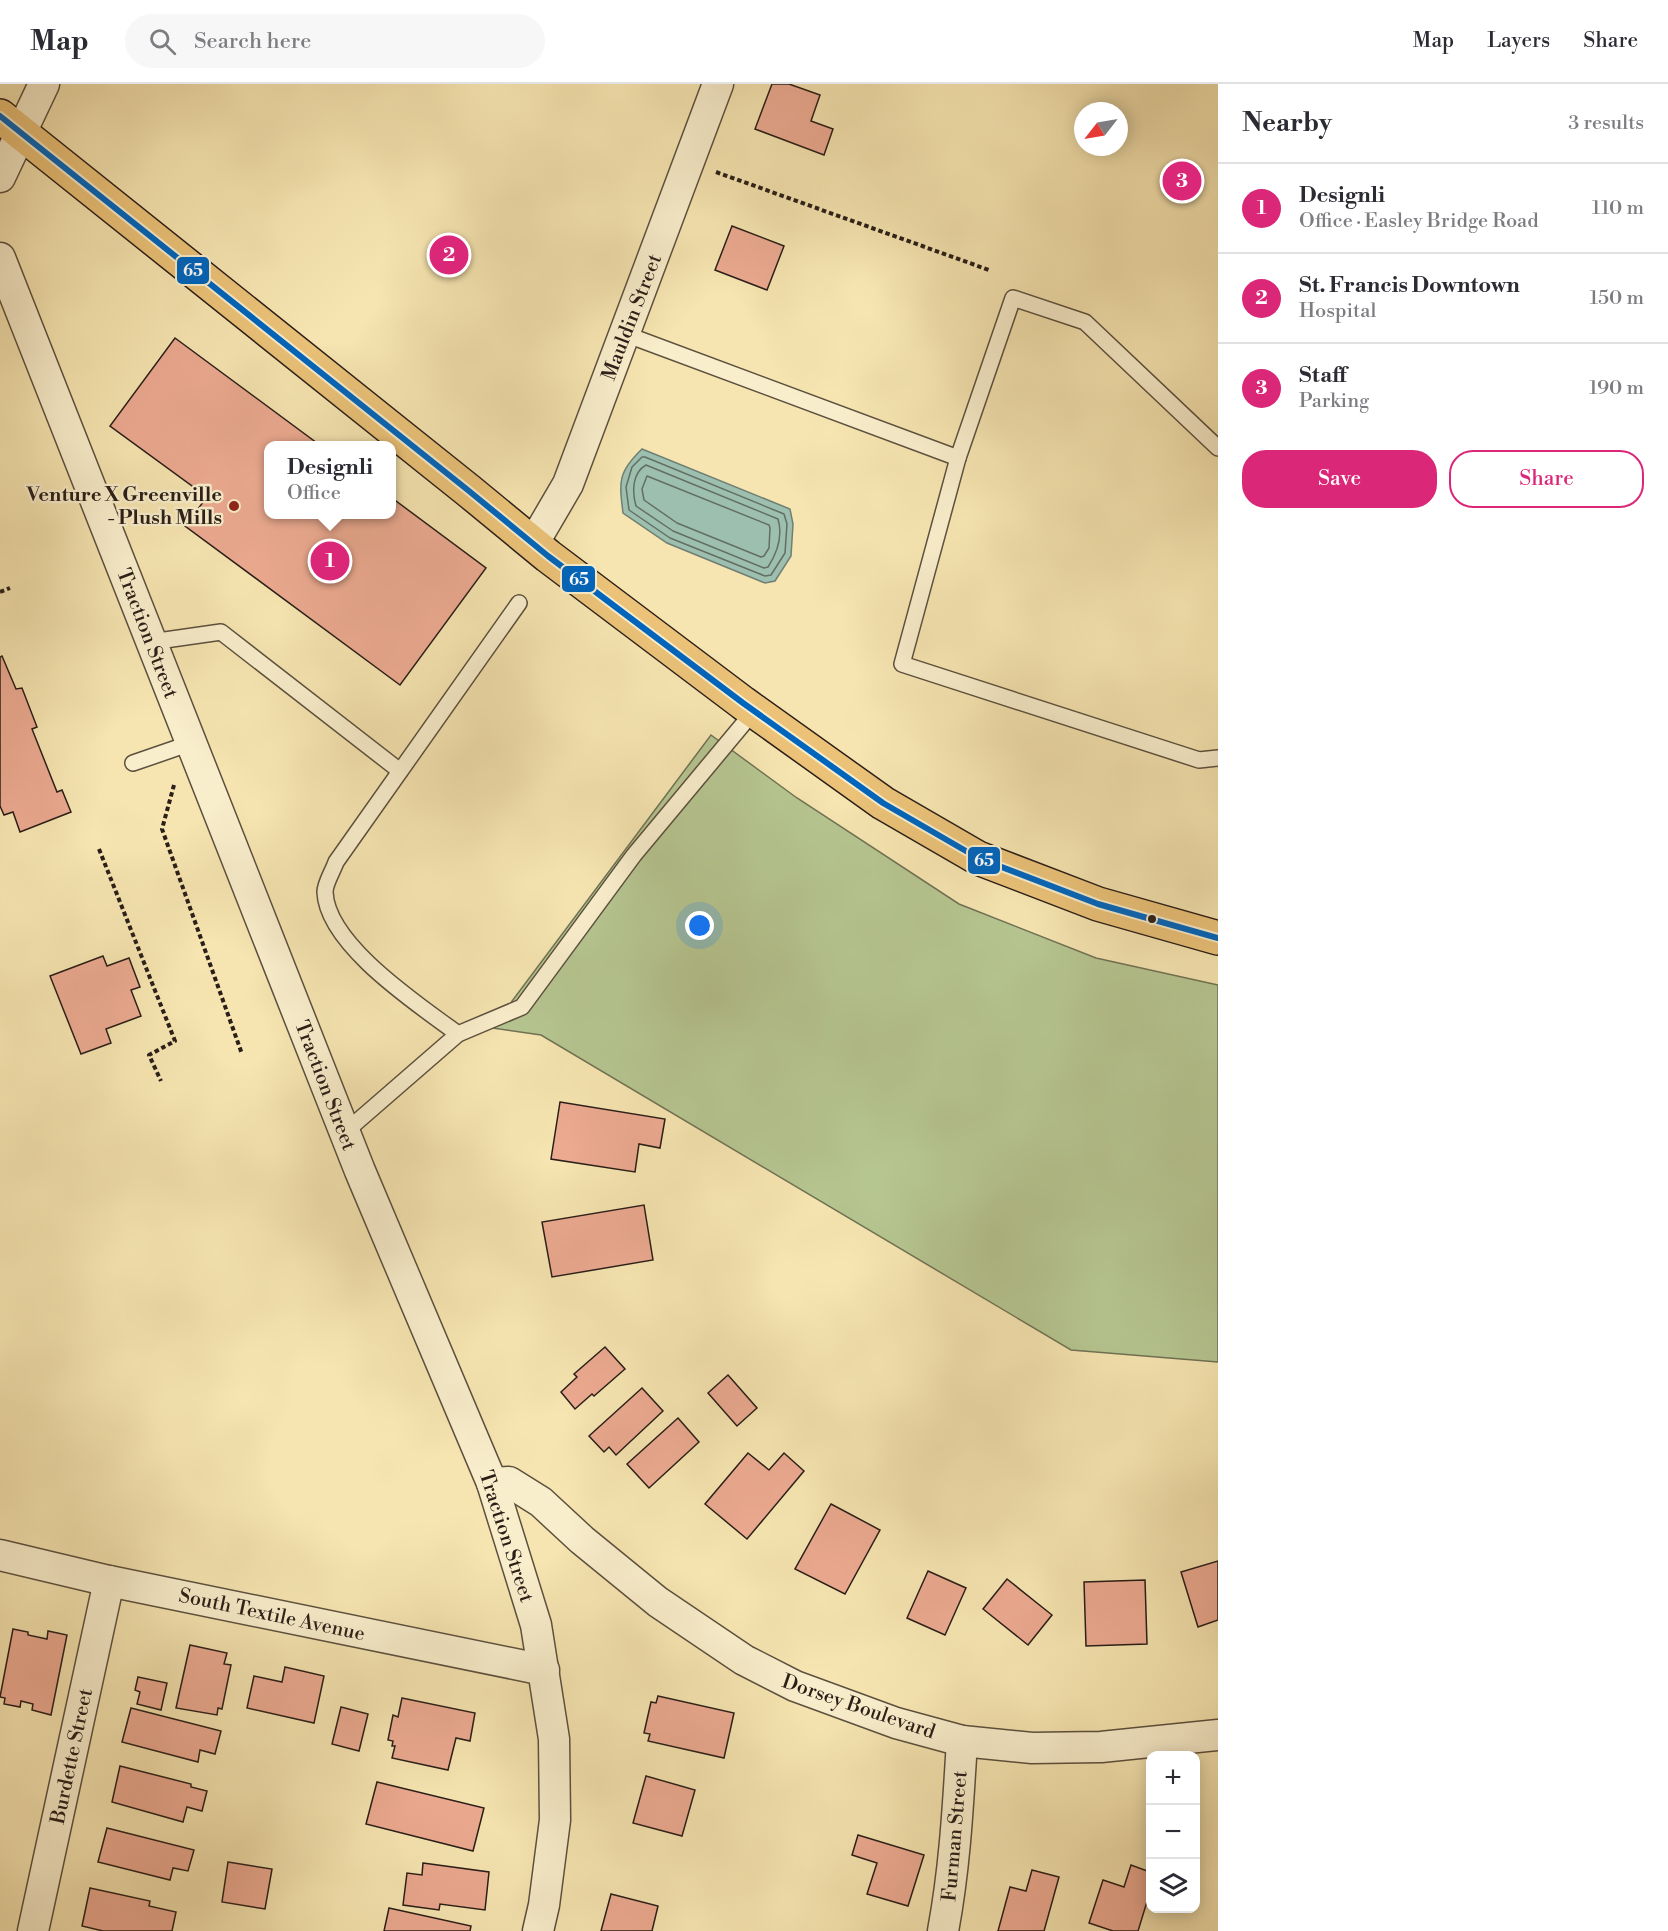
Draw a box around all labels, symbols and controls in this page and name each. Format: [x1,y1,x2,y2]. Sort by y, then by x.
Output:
search box [125,14,545,68]
text: Map [30,24,89,59]
icon: search [146,25,179,58]
text: Search here [194,28,311,55]
text: Map [1413,28,1454,54]
text: Layers [1487,28,1550,54]
text: Share [1583,28,1638,54]
north arrow [1074,102,1128,156]
text: Nearby [1242,107,1332,139]
text: 3 results [1568,111,1644,136]
pin: 3 [1162,158,1202,204]
text: Designli [1299,182,1385,209]
text: 1 [1257,196,1266,221]
text: 110 m [1592,196,1644,221]
text: Office · Easley Bridge Road [1299,209,1539,234]
pin: 2 [430,232,468,278]
street label: Mauldin Street [597,251,668,384]
line badge: 65 [176,256,210,285]
text: 65 [183,261,203,281]
text: St. Francis Downtown [1299,272,1520,299]
text: 2 [1255,286,1268,311]
text: 150 m [1589,286,1644,311]
text: Hospital [1299,299,1376,324]
text: Staff [1299,362,1347,389]
text: 3 [1255,376,1268,401]
text: 190 m [1589,376,1644,401]
text: Parking [1299,389,1369,414]
popup [264,441,396,519]
button: Save [1242,450,1437,508]
button: Share [1449,450,1644,508]
text: Designli [287,454,373,481]
text: Office [287,481,341,506]
place label: Venture X Greenville - Plush Mills [26,483,222,531]
marker: Venture X Greenville - Plush Mills [227,499,241,513]
pin: 1 [310,538,350,584]
street label: Traction Street [110,565,183,702]
line badge: 65 [561,565,596,593]
text: 65 [569,570,589,590]
line badge: 65 [967,846,1001,875]
text: 65 [974,851,994,871]
your location [685,911,714,940]
unlabelled marker [1146,913,1158,925]
street label: Traction Street [288,1017,361,1154]
street label: Traction Street [472,1467,539,1606]
street label: South Textile Avenue [176,1584,367,1647]
street label: Dorsey Boulevard [779,1669,939,1746]
street label: Burdette Street [46,1686,99,1827]
map controls [1146,1751,1200,1913]
button: + [1146,1751,1200,1805]
street label: Furman Street [937,1770,974,1903]
button: − [1146,1805,1200,1859]
button: layers [1146,1859,1200,1913]

